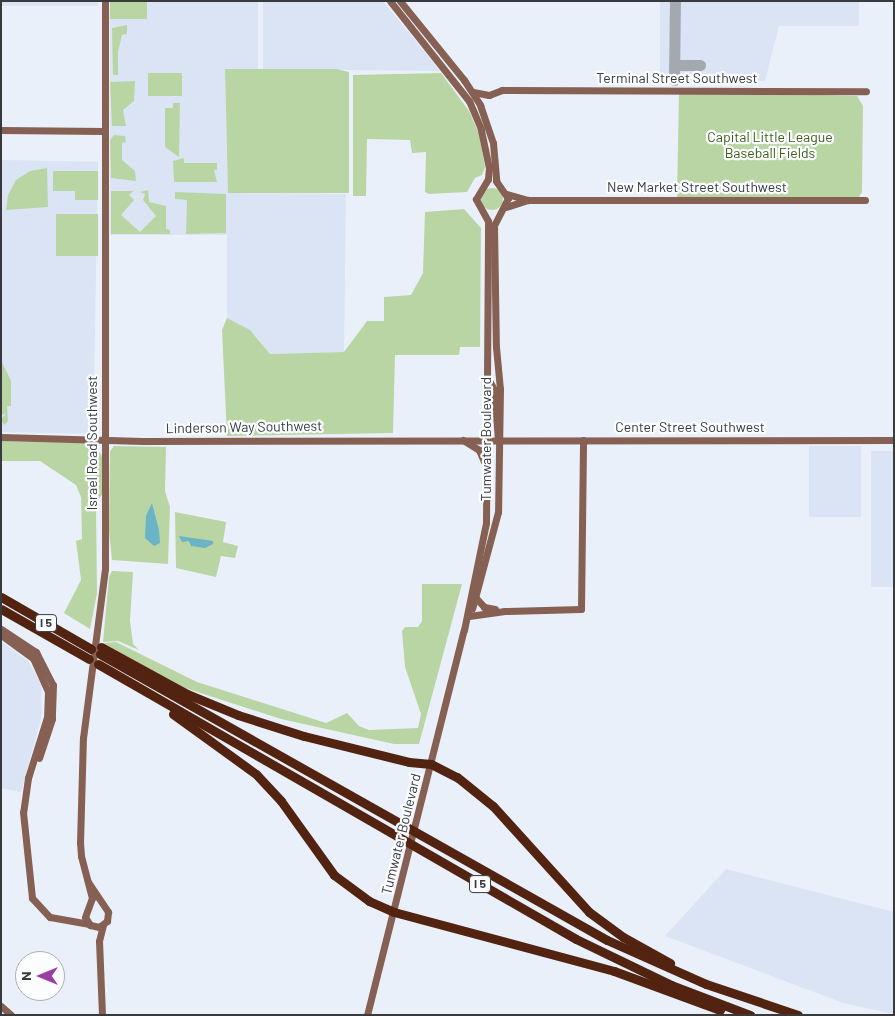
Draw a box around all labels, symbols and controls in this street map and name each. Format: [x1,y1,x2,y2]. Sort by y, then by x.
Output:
street label: Terminal Street Southwest [596,70,758,86]
park label: Capital Little League Baseball Fields [707,129,833,162]
street label: New Market Street Southwest [607,179,787,195]
street label: Israel Road Southwest [84,376,100,510]
street label: Tumwater Boulevard [478,377,494,501]
street label: Linderson Way Southwest [166,417,322,437]
street label: Center Street Southwest [615,419,765,435]
road number: I 5 [35,614,57,632]
street label: Tumwater Boulevard [378,772,424,896]
road number: I 5 [469,874,491,894]
north arrow [15,951,65,1001]
text: N [17,971,34,981]

